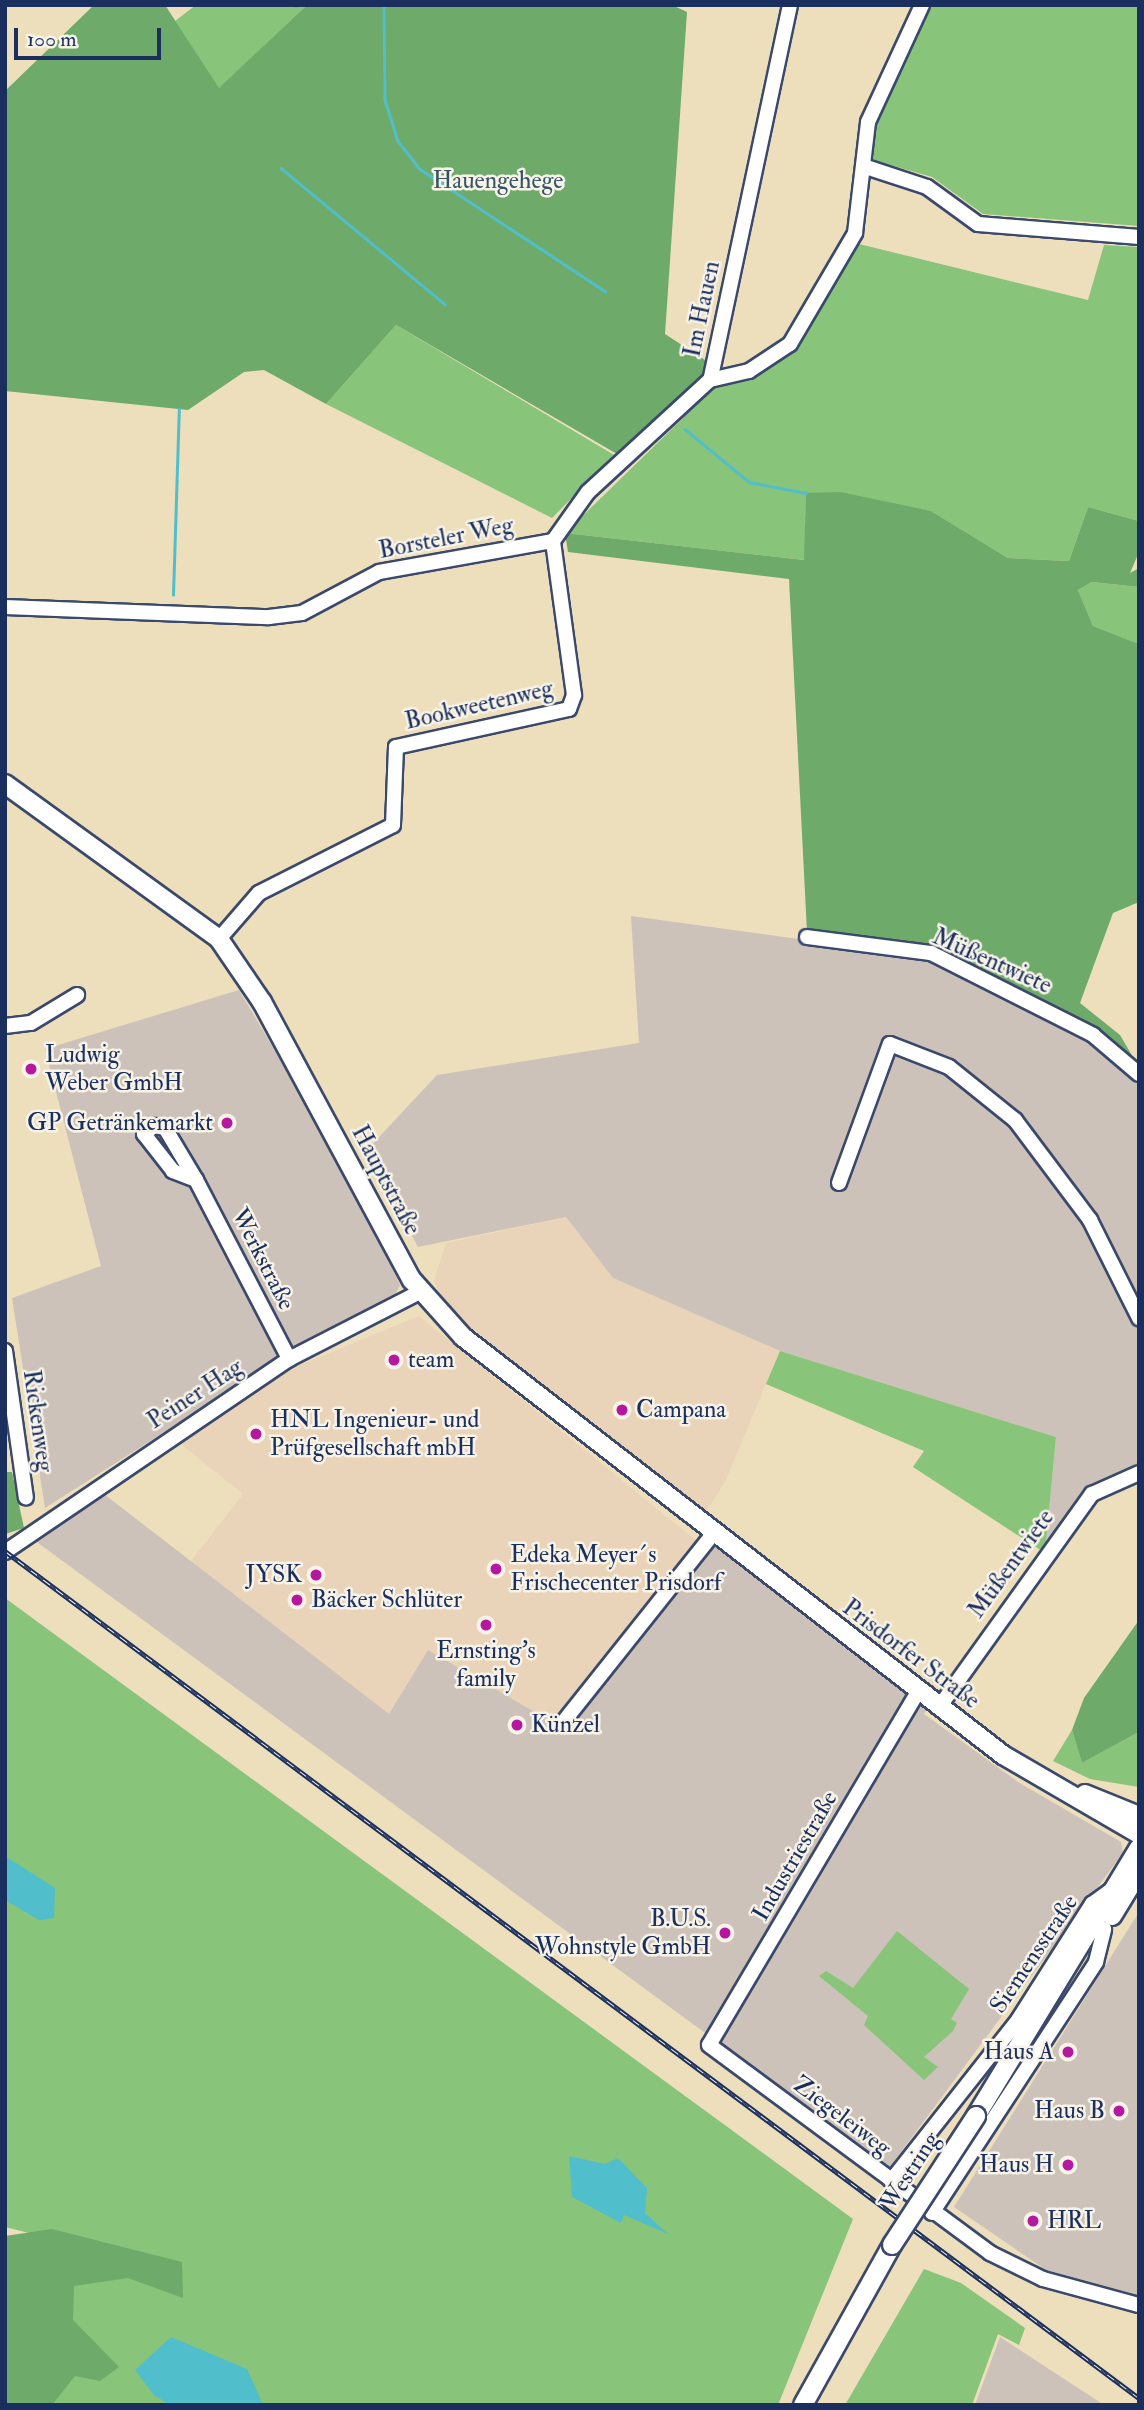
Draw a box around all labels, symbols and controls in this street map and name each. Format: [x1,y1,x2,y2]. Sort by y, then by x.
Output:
scale bar [18,14,164,58]
text: 100 m [27,26,77,53]
park label: Hauengehege [433,167,563,195]
street label: Im Hauen [678,258,726,360]
street label: Borsteler Weg [376,511,516,565]
street label: Bookweetenweg [402,674,556,736]
street label: Müßentwiete [928,922,1056,1000]
place label: Ludwig Weber GmbH [45,1041,183,1097]
marker: Ludwig Weber GmbH [23,1061,39,1077]
place label: GP Getränkemarkt [27,1109,213,1137]
marker: GP Getränkemarkt [219,1115,235,1131]
street label: Hauptstraße [345,1120,427,1240]
street label: Werkstraße [225,1203,301,1315]
place label: team [408,1346,454,1374]
marker: team [386,1352,402,1368]
street label: Peiner Hag [142,1353,248,1435]
street label: Rickenweg [17,1368,59,1474]
place label: Campana [636,1396,726,1424]
marker: Campana [614,1402,630,1418]
place label: HNL Ingenieur- und Prüfgesellschaft mbH [270,1406,479,1462]
marker: HNL Ingenieur- und Prüfgesellschaft mbH [248,1426,264,1442]
street label: Müßentwiete [962,1504,1060,1624]
place label: Edeka Meyer´s Frischecenter Prisdorf [510,1541,722,1597]
place label: JYSK [245,1561,302,1589]
marker: Edeka Meyer´s Frischecenter Prisdorf [488,1561,504,1577]
marker: JYSK [308,1567,324,1583]
place label: Bäcker Schlüter [311,1586,462,1614]
marker: Bäcker Schlüter [289,1592,305,1608]
street label: Prisdorfer Straße [837,1593,985,1715]
marker: Ernsting's family [478,1617,494,1633]
place label: Ernsting's family [436,1637,536,1693]
place label: Künzel [531,1711,600,1739]
marker: Künzel [509,1717,525,1733]
street label: Industriestraße [746,1786,844,1926]
street label: Siemensstraße [984,1889,1084,2019]
place label: B.U.S. Wohnstyle GmbH [535,1905,711,1961]
marker: B.U.S. Wohnstyle GmbH [717,1925,733,1941]
place label: Haus A [984,2038,1054,2066]
marker: Haus A [1060,2044,1076,2060]
street label: Ziegeleiweg [787,2070,897,2162]
place label: Haus B [1034,2097,1105,2125]
marker: Haus B [1111,2103,1127,2119]
street label: Westring [874,2126,946,2216]
place label: Haus H [979,2151,1054,2179]
marker: Haus H [1060,2157,1076,2173]
place label: HRL [1047,2207,1101,2235]
marker: HRL [1025,2213,1041,2229]

